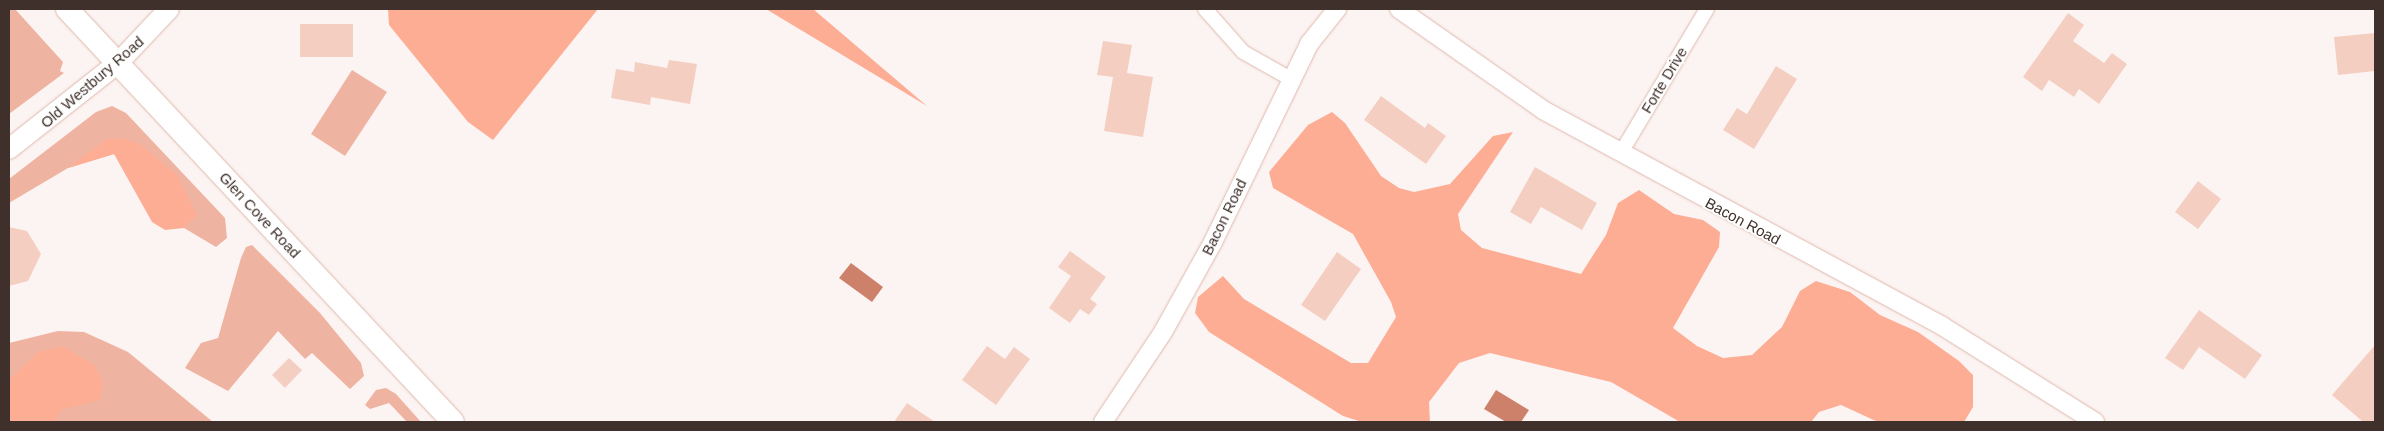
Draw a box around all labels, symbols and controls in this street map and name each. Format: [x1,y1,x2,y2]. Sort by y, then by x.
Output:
street label: Old Westbury Road [37,32,147,132]
street label: Forte Drive [1637,44,1691,116]
street label: Glen Cove Road [216,168,304,262]
street label: Bacon Road [1198,176,1250,258]
street label: Bacon Road [1702,194,1784,248]

